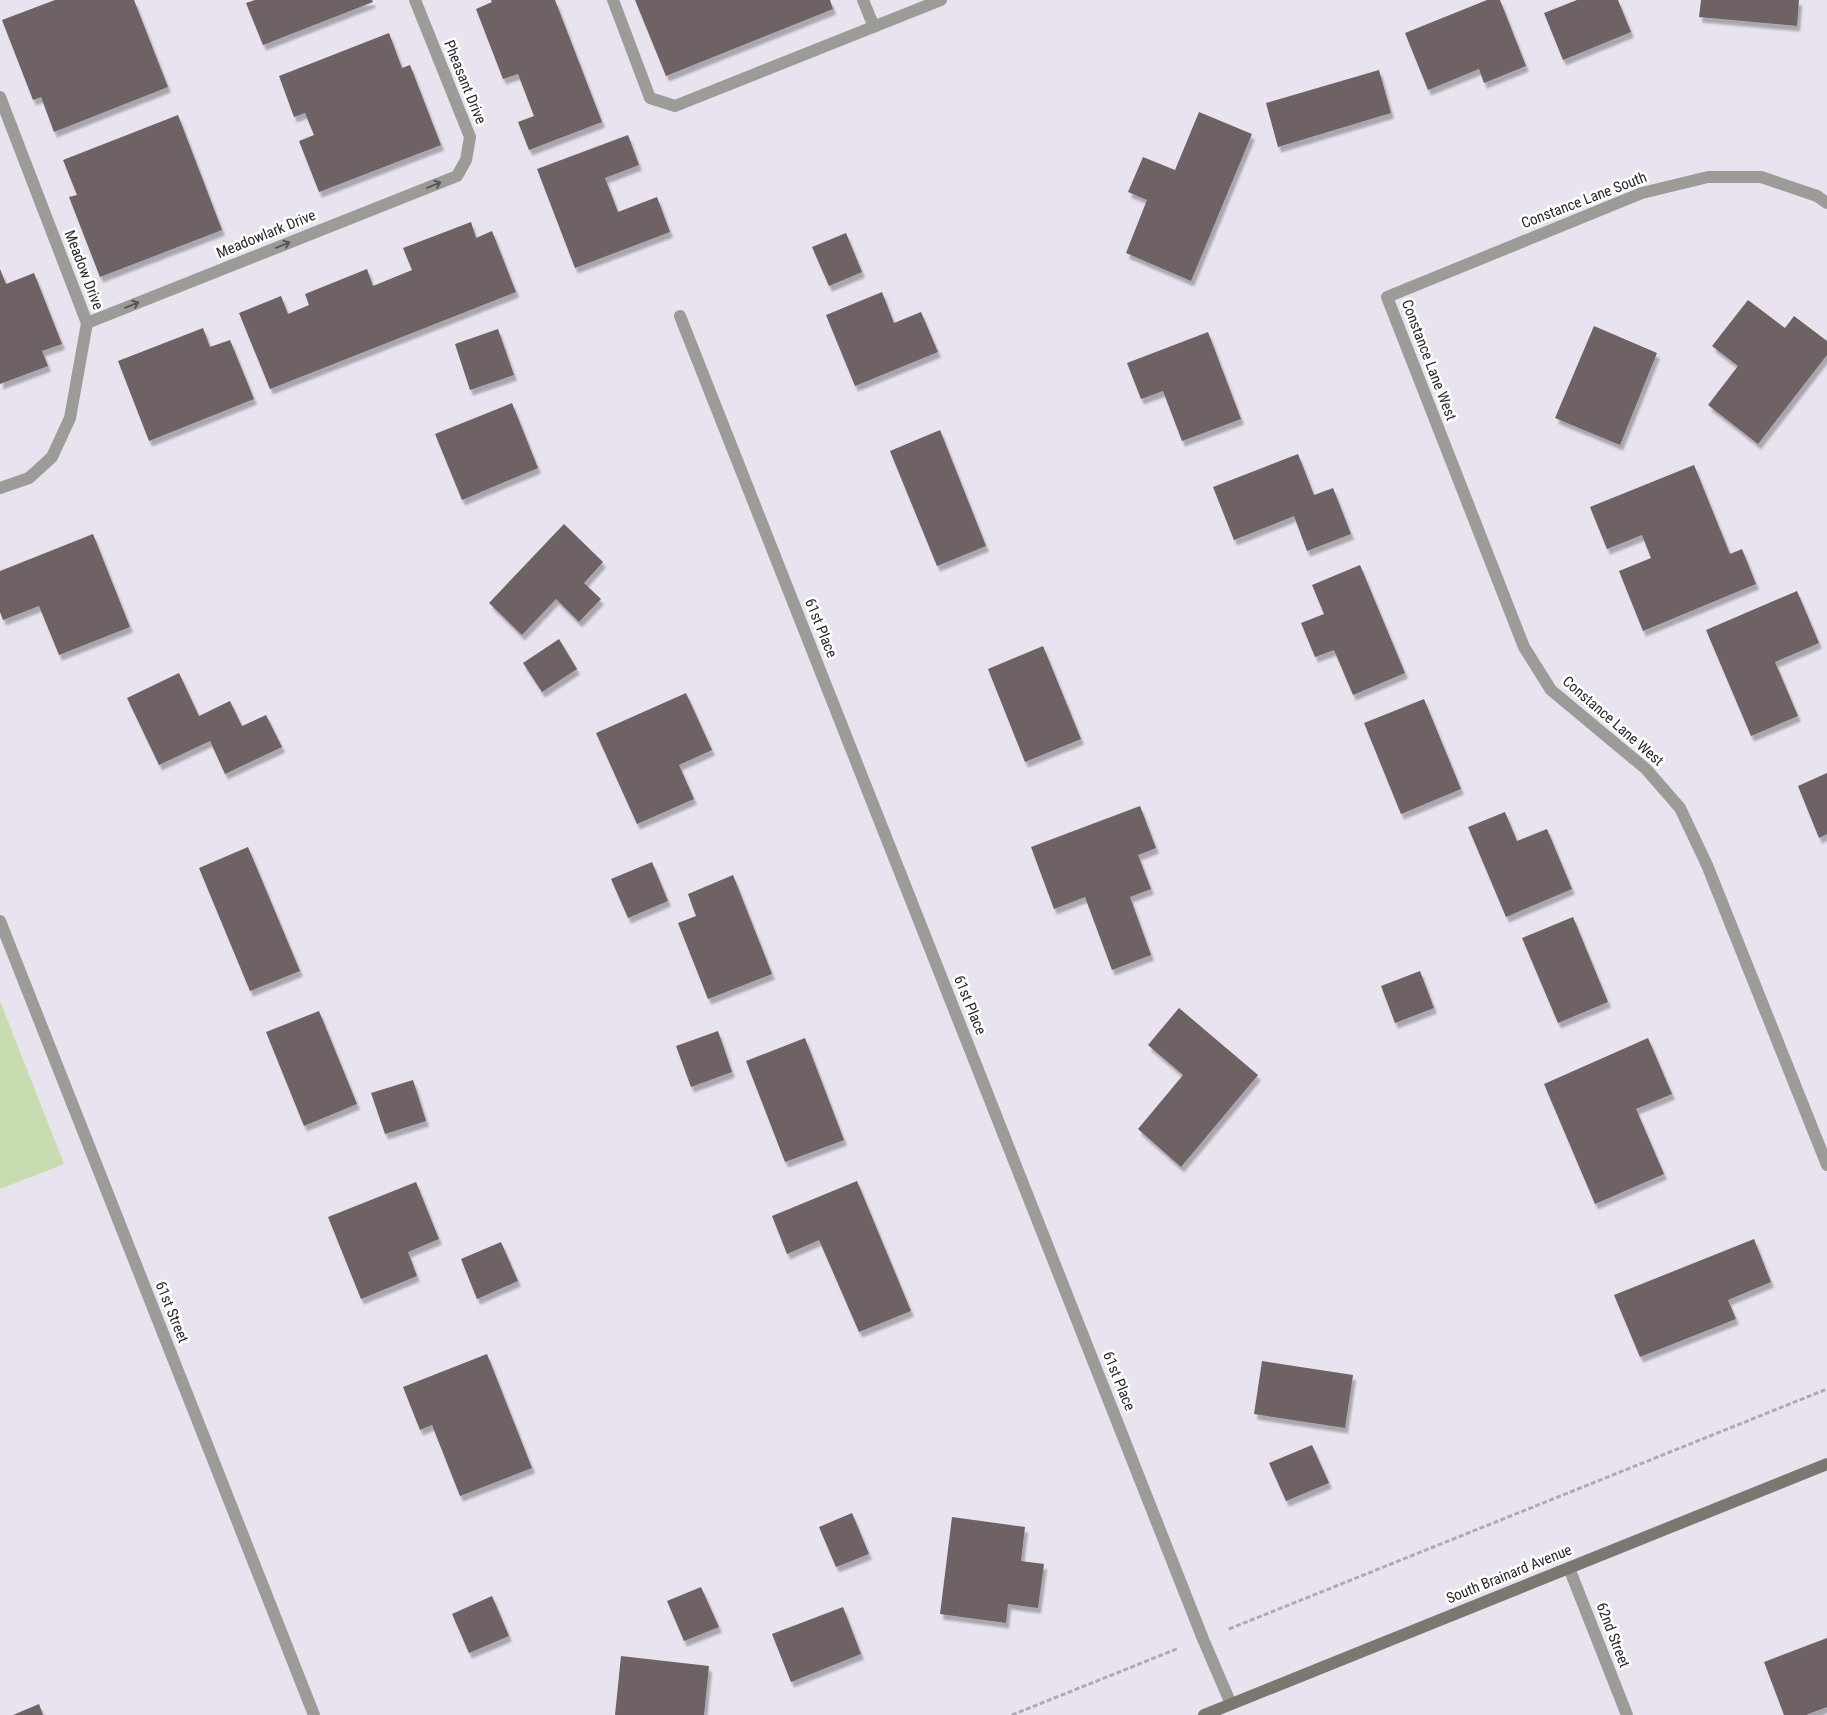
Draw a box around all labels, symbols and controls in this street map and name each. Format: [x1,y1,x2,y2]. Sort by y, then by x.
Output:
street label: Pheasant Drive [440,37,490,127]
street label: Constance Lane South [1519,168,1649,232]
one-way arrow [426,180,441,189]
street label: Meadowlark Drive [214,206,318,262]
street label: Meadow Drive [61,228,107,312]
one-way arrow [275,240,290,249]
street label: Constance Lane West [1398,297,1460,423]
one-way arrow [124,300,139,309]
street label: 61st Place [801,596,841,660]
street label: Constance Lane West [1559,672,1667,770]
street label: 61st Place [950,973,990,1037]
street label: 61st Street [152,1279,192,1345]
street label: 61st Place [1099,1349,1139,1413]
street label: South Brainard Avenue [1444,1541,1574,1607]
street label: 62nd Street [1592,1600,1634,1670]

